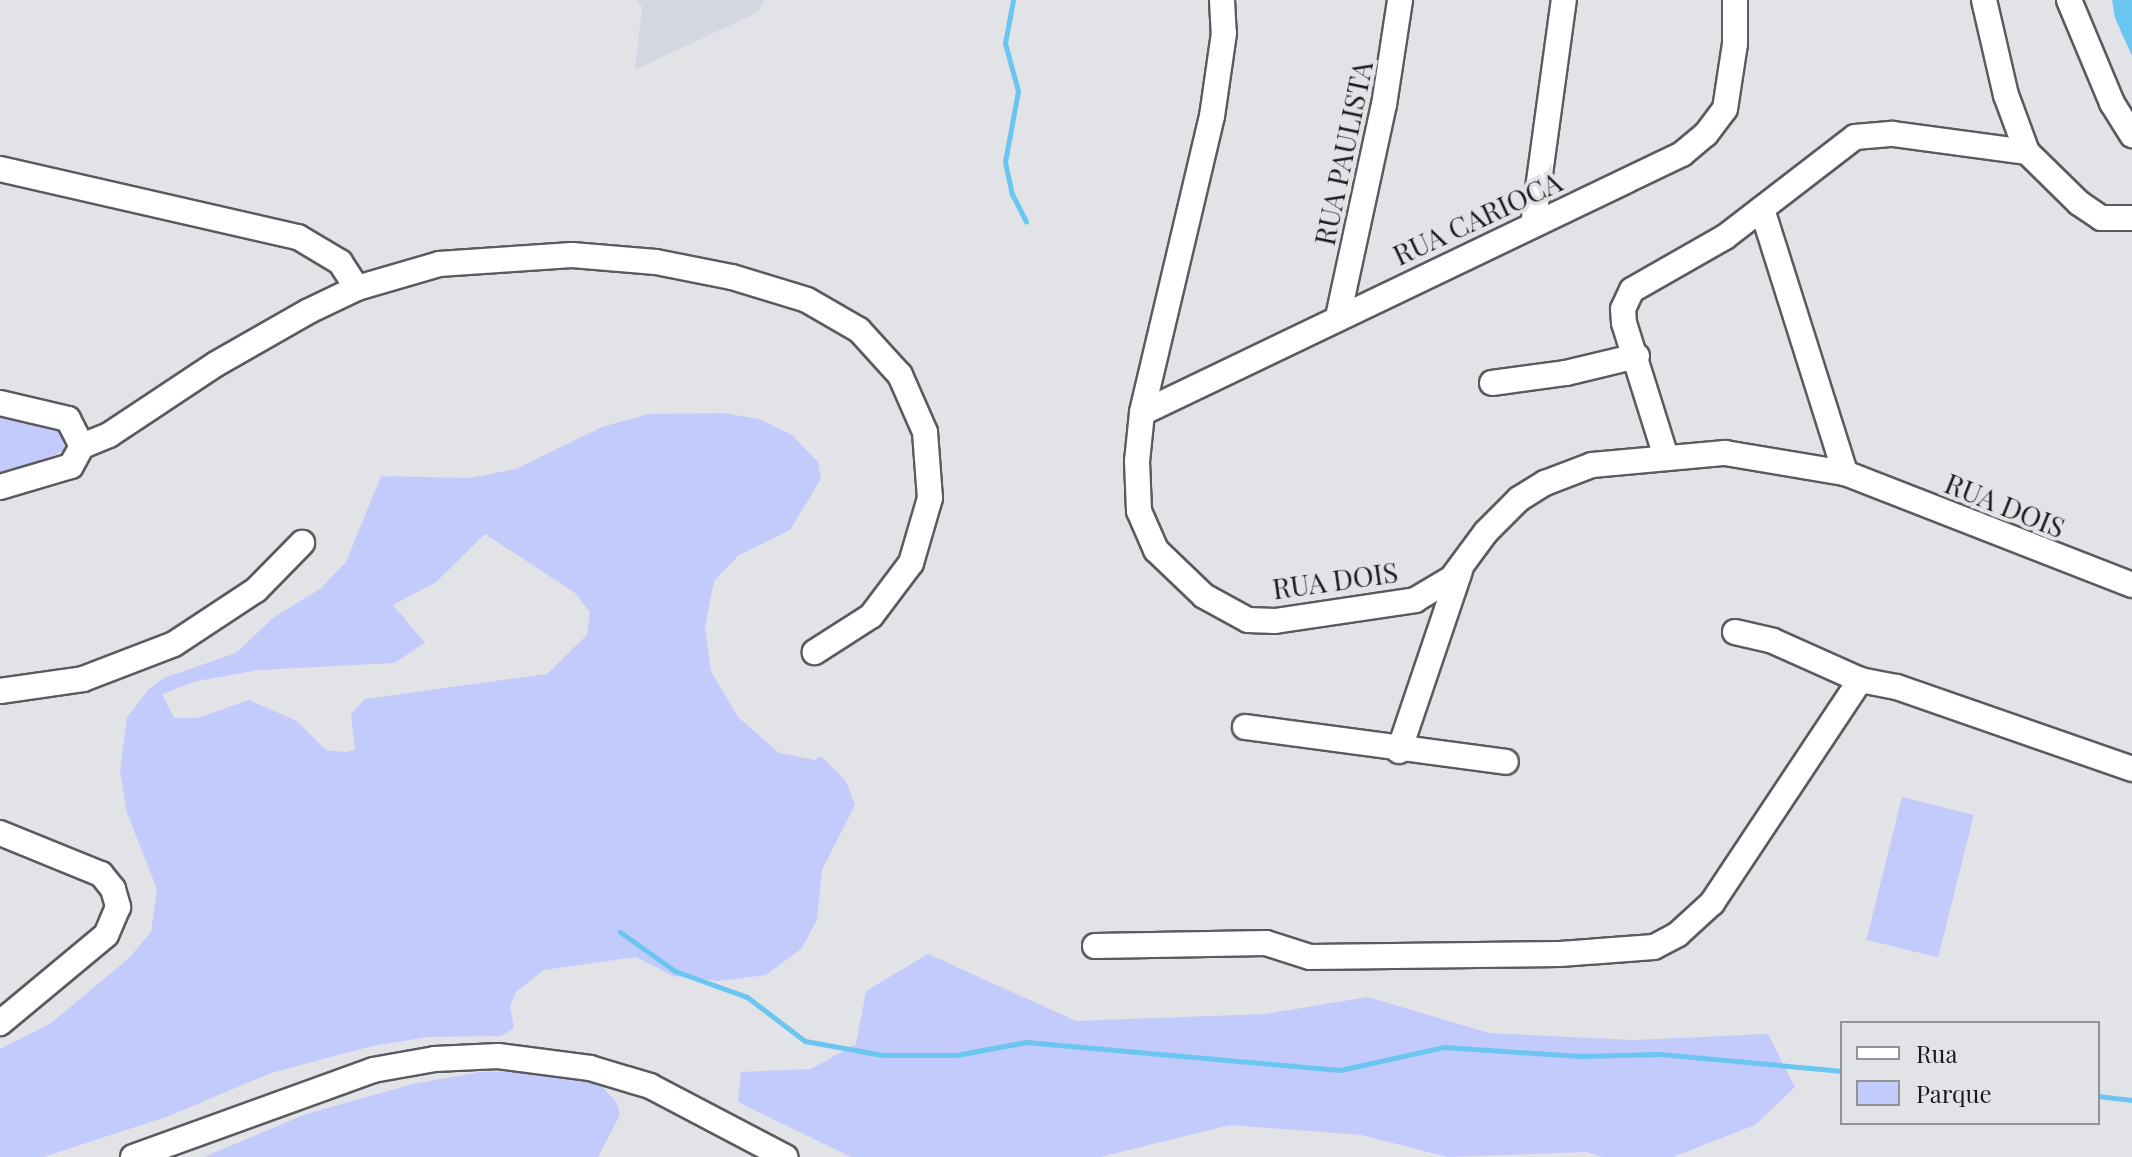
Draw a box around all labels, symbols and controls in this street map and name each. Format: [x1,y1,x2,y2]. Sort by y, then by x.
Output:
street label: RUA PAULISTA [1307,58,1379,248]
street label: RUA CARIOCA [1387,164,1567,272]
street label: RUA DOIS [1940,466,2070,544]
street label: RUA DOIS [1270,555,1400,605]
legend [1840,1021,2100,1125]
text: Rua [1916,1037,1957,1069]
text: Parque [1916,1077,1992,1109]

